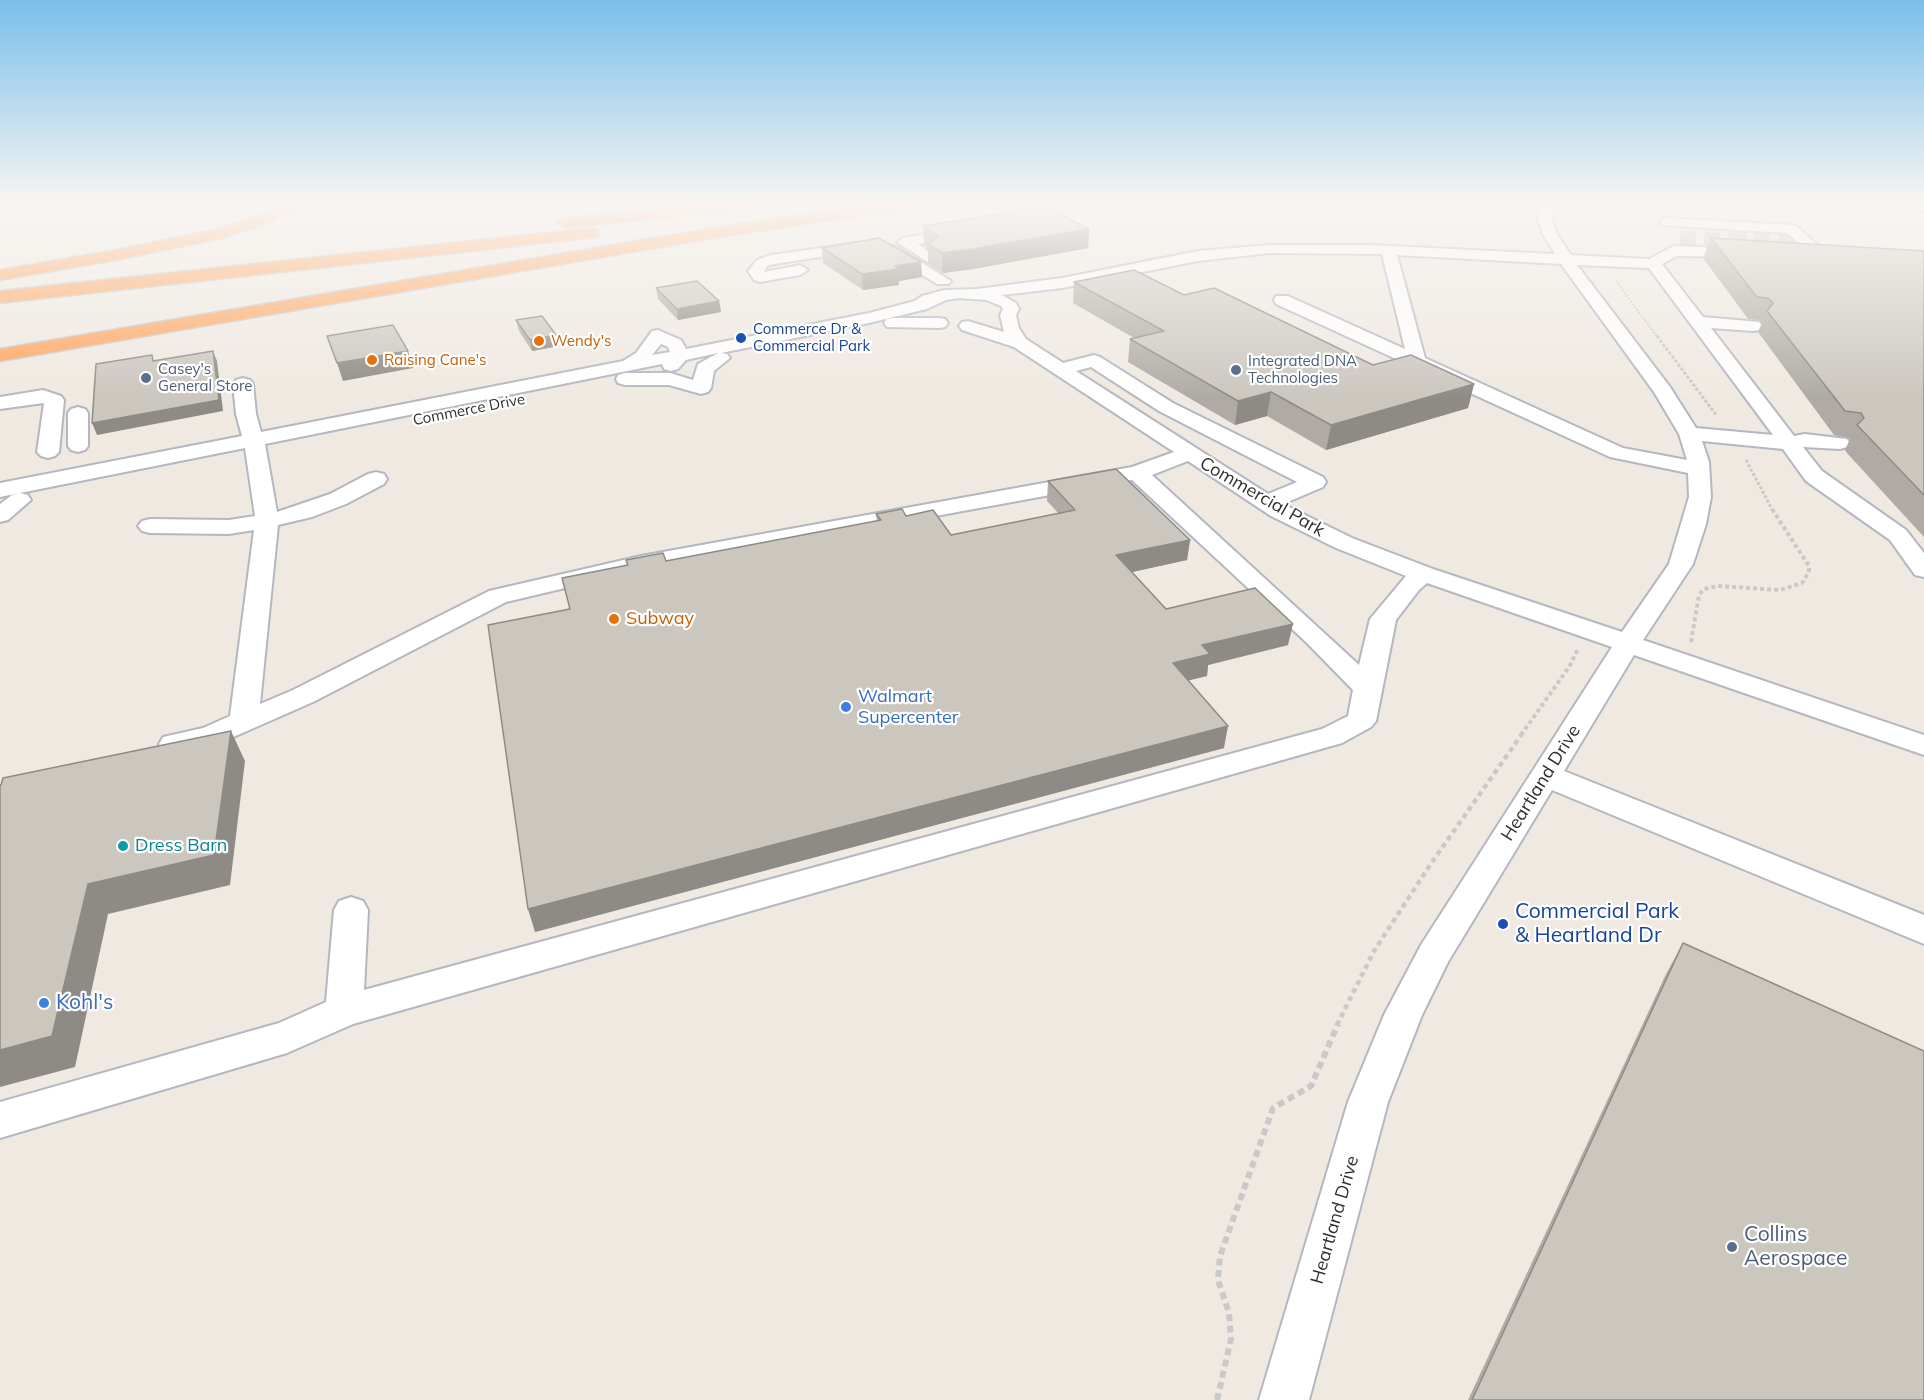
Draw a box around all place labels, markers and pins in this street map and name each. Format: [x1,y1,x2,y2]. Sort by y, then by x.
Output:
place label: Commerce Dr & Commercial Park [753,320,870,355]
marker: Commerce Dr & Commercial Park [734,331,748,345]
place label: Wendy's [551,332,611,350]
marker: Wendy's [532,334,546,348]
place label: Raising Cane's [384,351,486,369]
place label: Integrated DNA Technologies [1248,352,1357,387]
marker: Raising Cane's [365,353,379,367]
place label: Casey's General Store [158,360,252,395]
marker: Integrated DNA Technologies [1229,363,1243,377]
marker: Casey's General Store [139,371,153,385]
place label: Subway [626,608,694,630]
marker: Subway [607,612,621,626]
place label: Walmart Supercenter [858,686,958,728]
marker: Walmart Supercenter [839,700,853,714]
place label: Dress Barn [135,835,227,857]
marker: Dress Barn [116,839,130,853]
place label: Commercial Park & Heartland Dr [1515,899,1679,949]
marker: Commercial Park & Heartland Dr [1496,917,1510,931]
place label: Kohl's [56,990,113,1016]
marker: Kohl's [37,996,51,1010]
place label: Collins Aerospace [1744,1222,1847,1272]
marker: Collins Aerospace [1725,1240,1739,1254]

